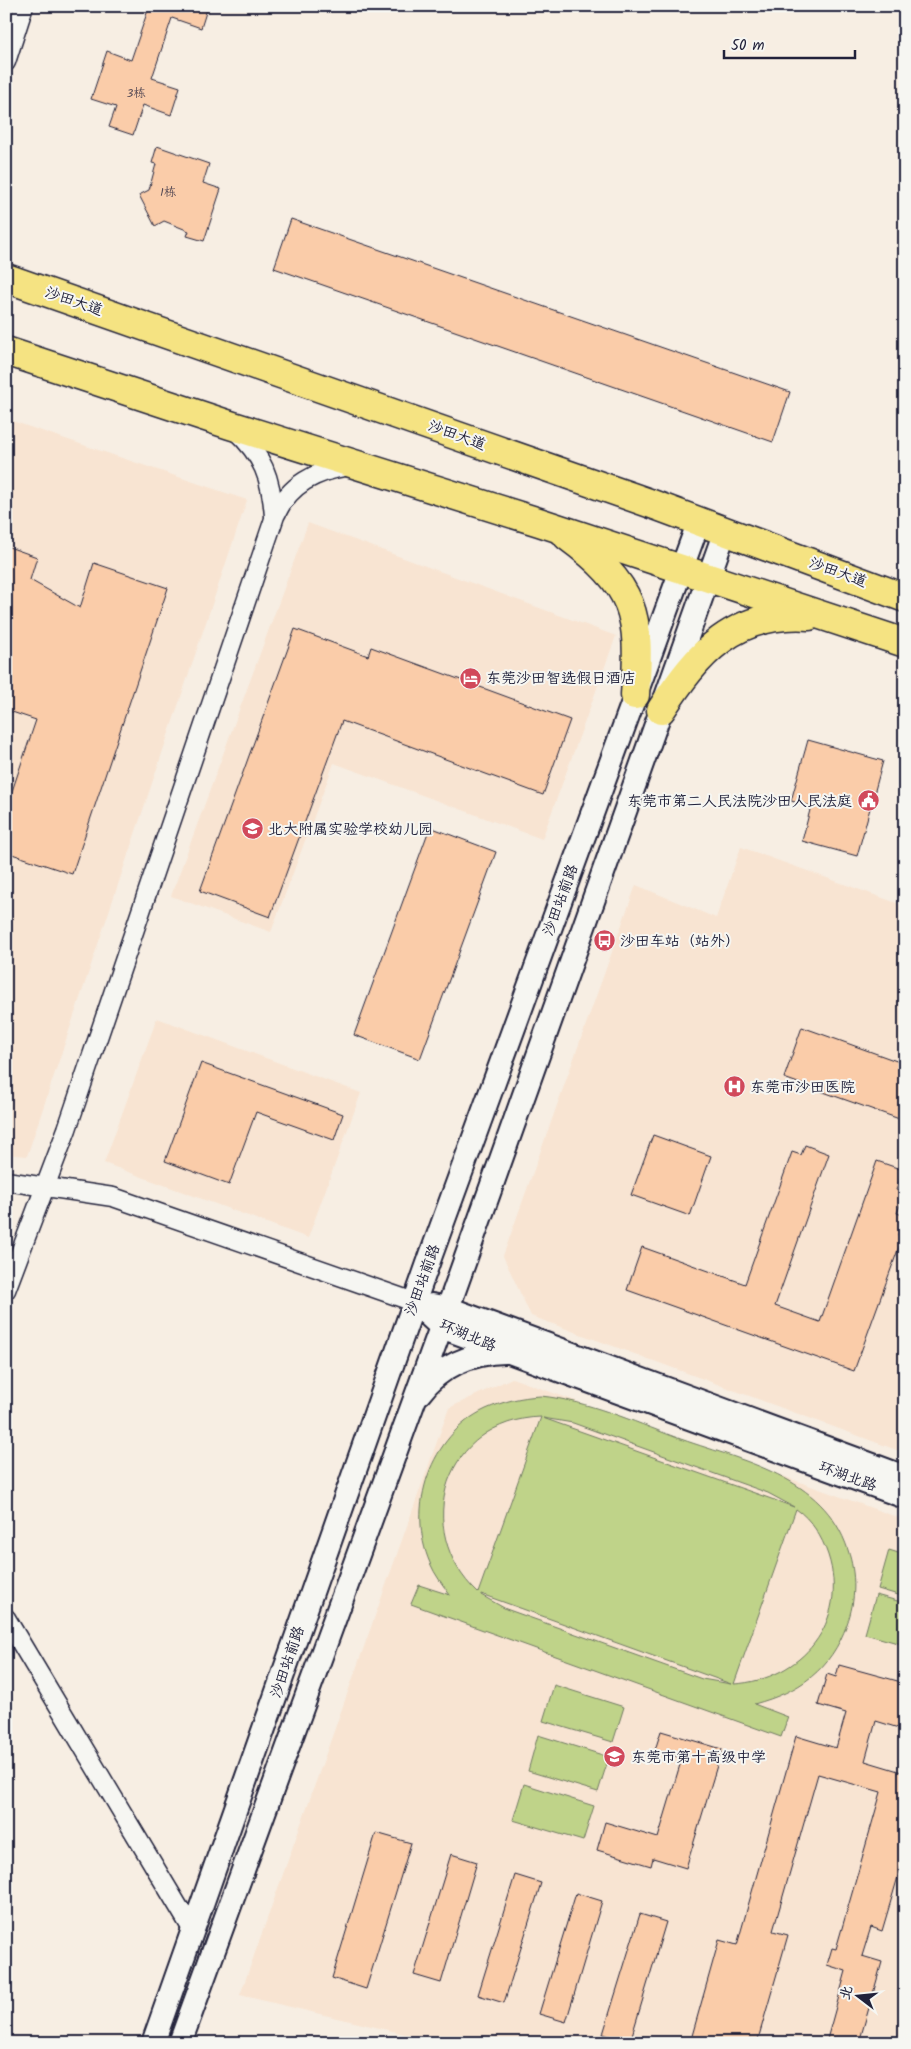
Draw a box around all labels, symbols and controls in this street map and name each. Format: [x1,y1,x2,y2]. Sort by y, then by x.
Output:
scale bar [724,28,855,60]
text: 50 m [731,34,765,58]
house number: 3栋 [127,84,145,103]
house number: 1栋 [160,183,176,202]
street label: 沙田大道 [41,281,106,323]
street label: 沙田大道 [424,414,489,457]
street label: 沙田大道 [805,551,870,594]
hotel icon: 东莞沙田智选假日酒店 [458,666,482,690]
place label: 东莞沙田智选假日酒店 [486,667,636,691]
public building icon: 东莞市第二人民法院沙田人民法庭 [856,789,880,813]
place label: 东莞市第二人民法院沙田人民法庭 [627,790,852,814]
school or university icon: 北大附属实验学校幼儿园 [240,817,264,841]
place label: 北大附属实验学校幼儿园 [268,818,433,842]
street label: 沙田站前路 [537,861,585,940]
bus stop icon: 沙田车站（站外） [592,929,616,953]
place label: 沙田车站（站外） [620,930,740,954]
hospital icon: 东莞市沙田医院 [722,1075,746,1099]
place label: 东莞市沙田医院 [750,1076,855,1100]
street label: 沙田站前路 [399,1241,447,1320]
street label: 环湖北路 [435,1313,500,1359]
street label: 环湖北路 [815,1455,880,1498]
street label: 沙田站前路 [264,1623,312,1702]
school or university icon: 东莞市第十高级中学 [603,1745,627,1769]
place label: 东莞市第十高级中学 [631,1746,766,1770]
north arrow [834,1972,884,2022]
text: 北 [834,1983,859,2002]

